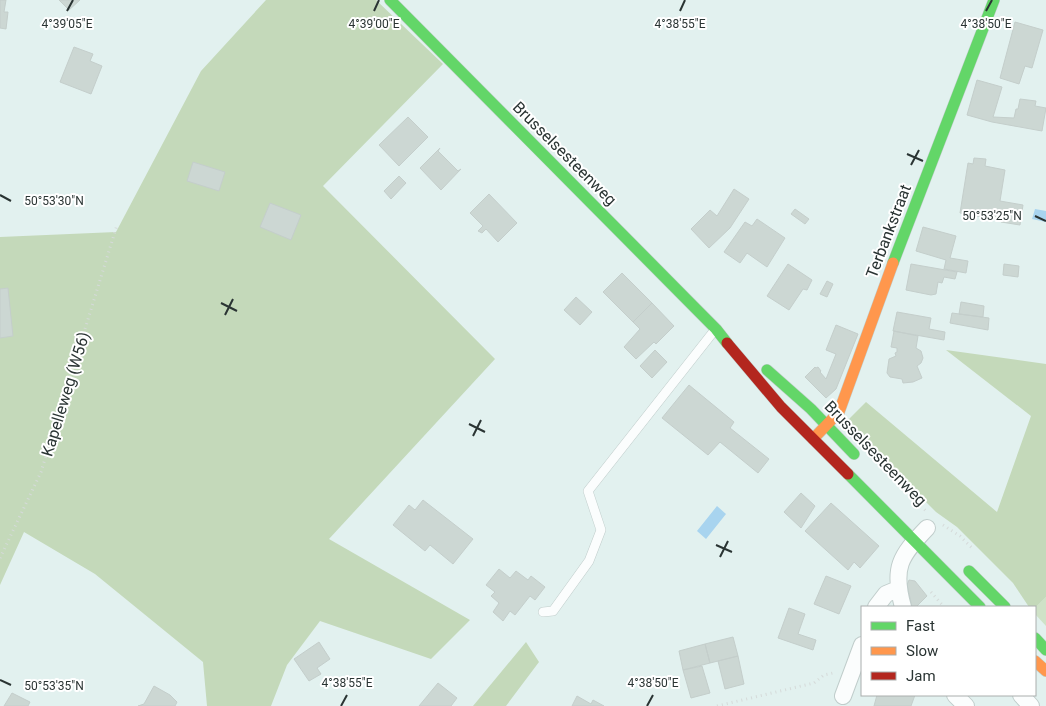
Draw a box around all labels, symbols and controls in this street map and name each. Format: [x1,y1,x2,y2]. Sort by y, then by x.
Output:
text: 4°39'05"E [42,17,93,31]
text: 4°39'00"E [349,17,400,31]
text: 4°38'55"E [655,17,706,31]
text: 4°38'50"E [961,17,1012,31]
street label: Brusselsesteenweg [509,98,620,209]
street label: Terbankstraat [862,182,915,281]
text: 50°53'30"N [24,194,84,208]
text: 50°53'25"N [962,209,1022,223]
street label: Kapelleweg (W56) [37,330,93,459]
street label: Brusselsesteenweg [821,397,931,510]
legend [861,606,1036,696]
text: Fast [906,617,935,635]
text: Slow [906,642,938,660]
text: Jam [906,667,936,685]
text: 4°38'55"E [322,676,373,690]
text: 4°38'50"E [628,676,679,690]
text: 50°53'35"N [24,679,84,693]

